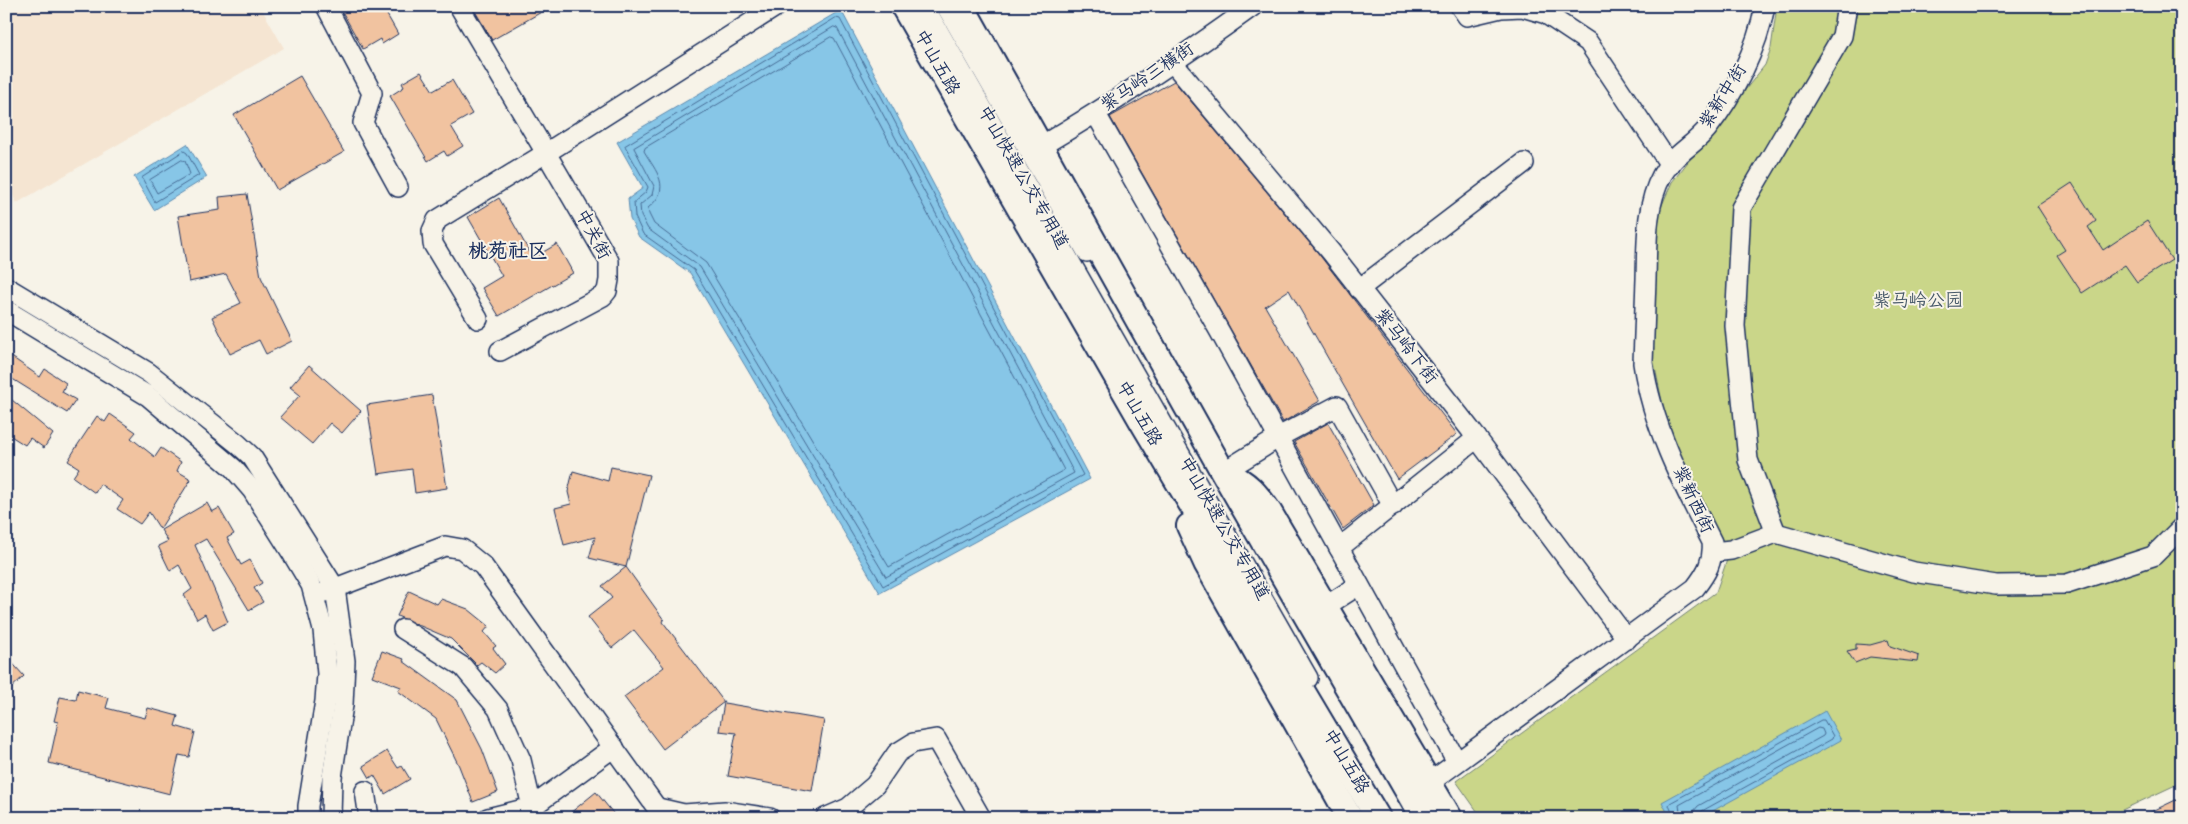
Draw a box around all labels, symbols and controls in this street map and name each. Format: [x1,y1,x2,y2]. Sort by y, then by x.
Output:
street label: 中山五路 [907,25,965,101]
street label: 紫马岭三横街 [1096,37,1200,119]
street label: 紫新中街 [1694,60,1754,134]
street label: 中山快速公交专用道 [970,101,1074,255]
street label: 中关街 [568,205,616,265]
district label: 桃苑社区 [468,238,548,267]
park label: 紫马岭公园 [1873,289,1963,315]
street label: 紫马岭下街 [1367,304,1443,390]
street label: 中山五路 [1109,376,1167,452]
street label: 中山快速公交专用道 [1171,452,1275,606]
street label: 紫新西街 [1665,462,1719,538]
street label: 中山五路 [1315,724,1375,800]

